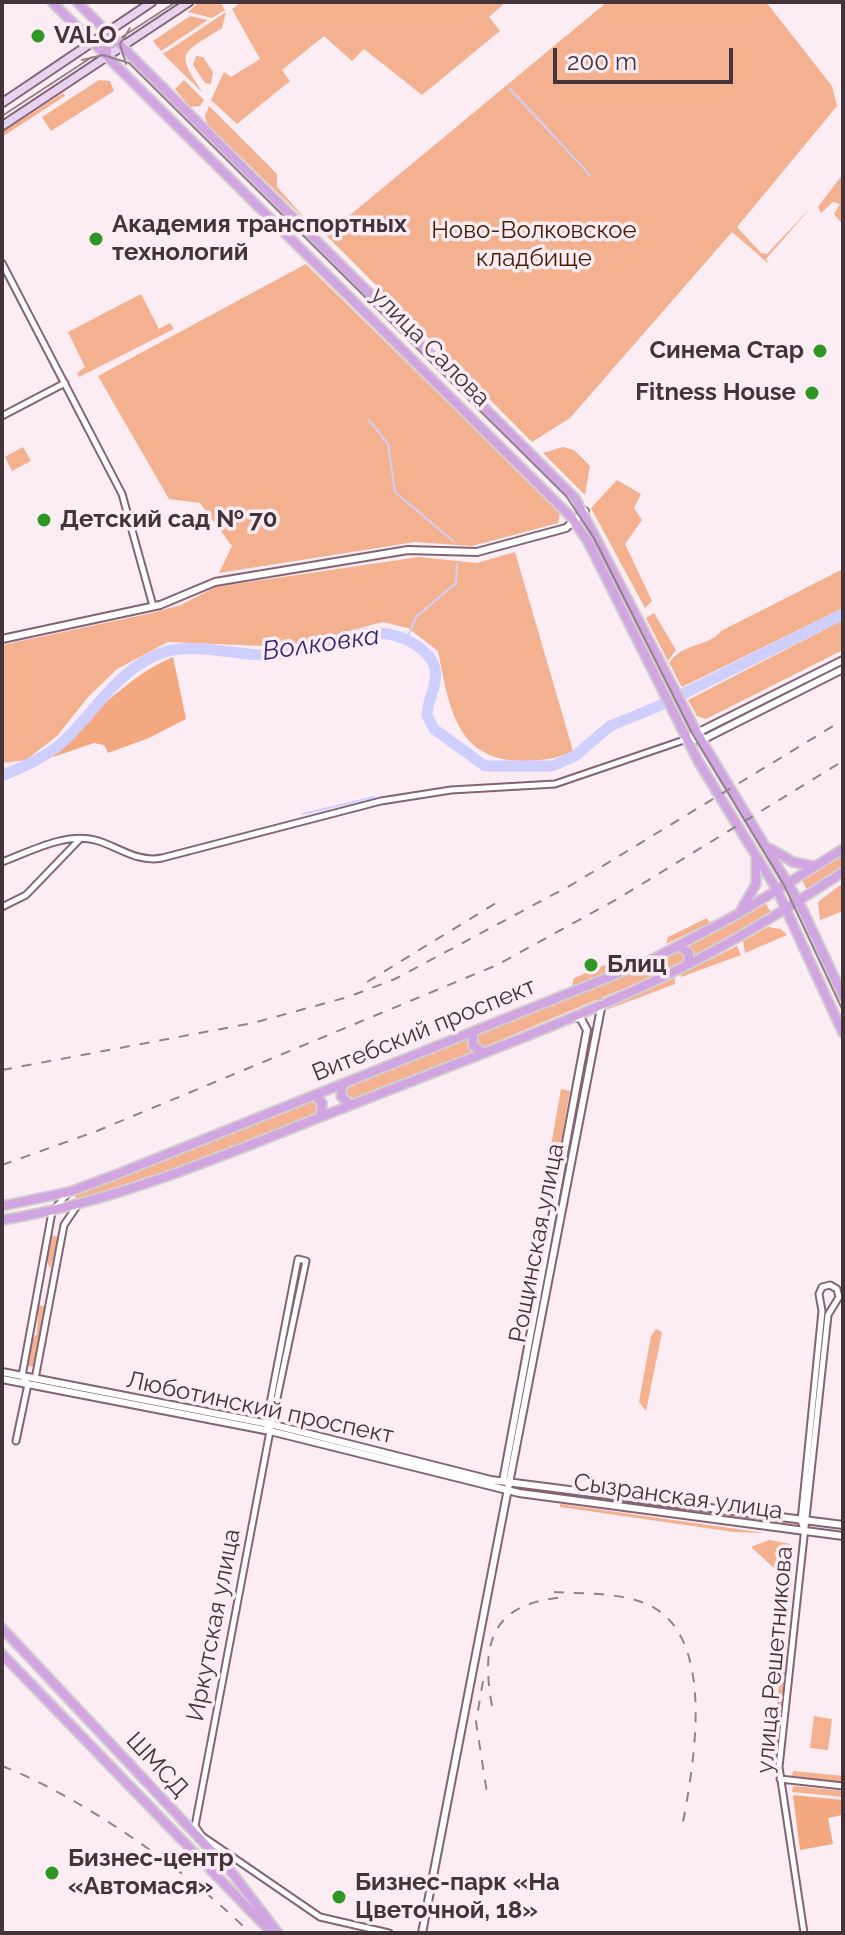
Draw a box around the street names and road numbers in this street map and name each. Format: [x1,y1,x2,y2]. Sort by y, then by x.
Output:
street label: улица Салова [364,281,496,413]
street label: Витебский проспект [308,972,540,1088]
street label: Рощинская улица [504,1141,570,1345]
street label: Люботинский проспект [124,1366,396,1450]
street label: Сызранская улица [572,1468,784,1526]
street label: Иркутская улица [181,1526,247,1724]
street label: улица Решетникова [751,1545,799,1775]
street label: ШМСД [120,1727,194,1803]

